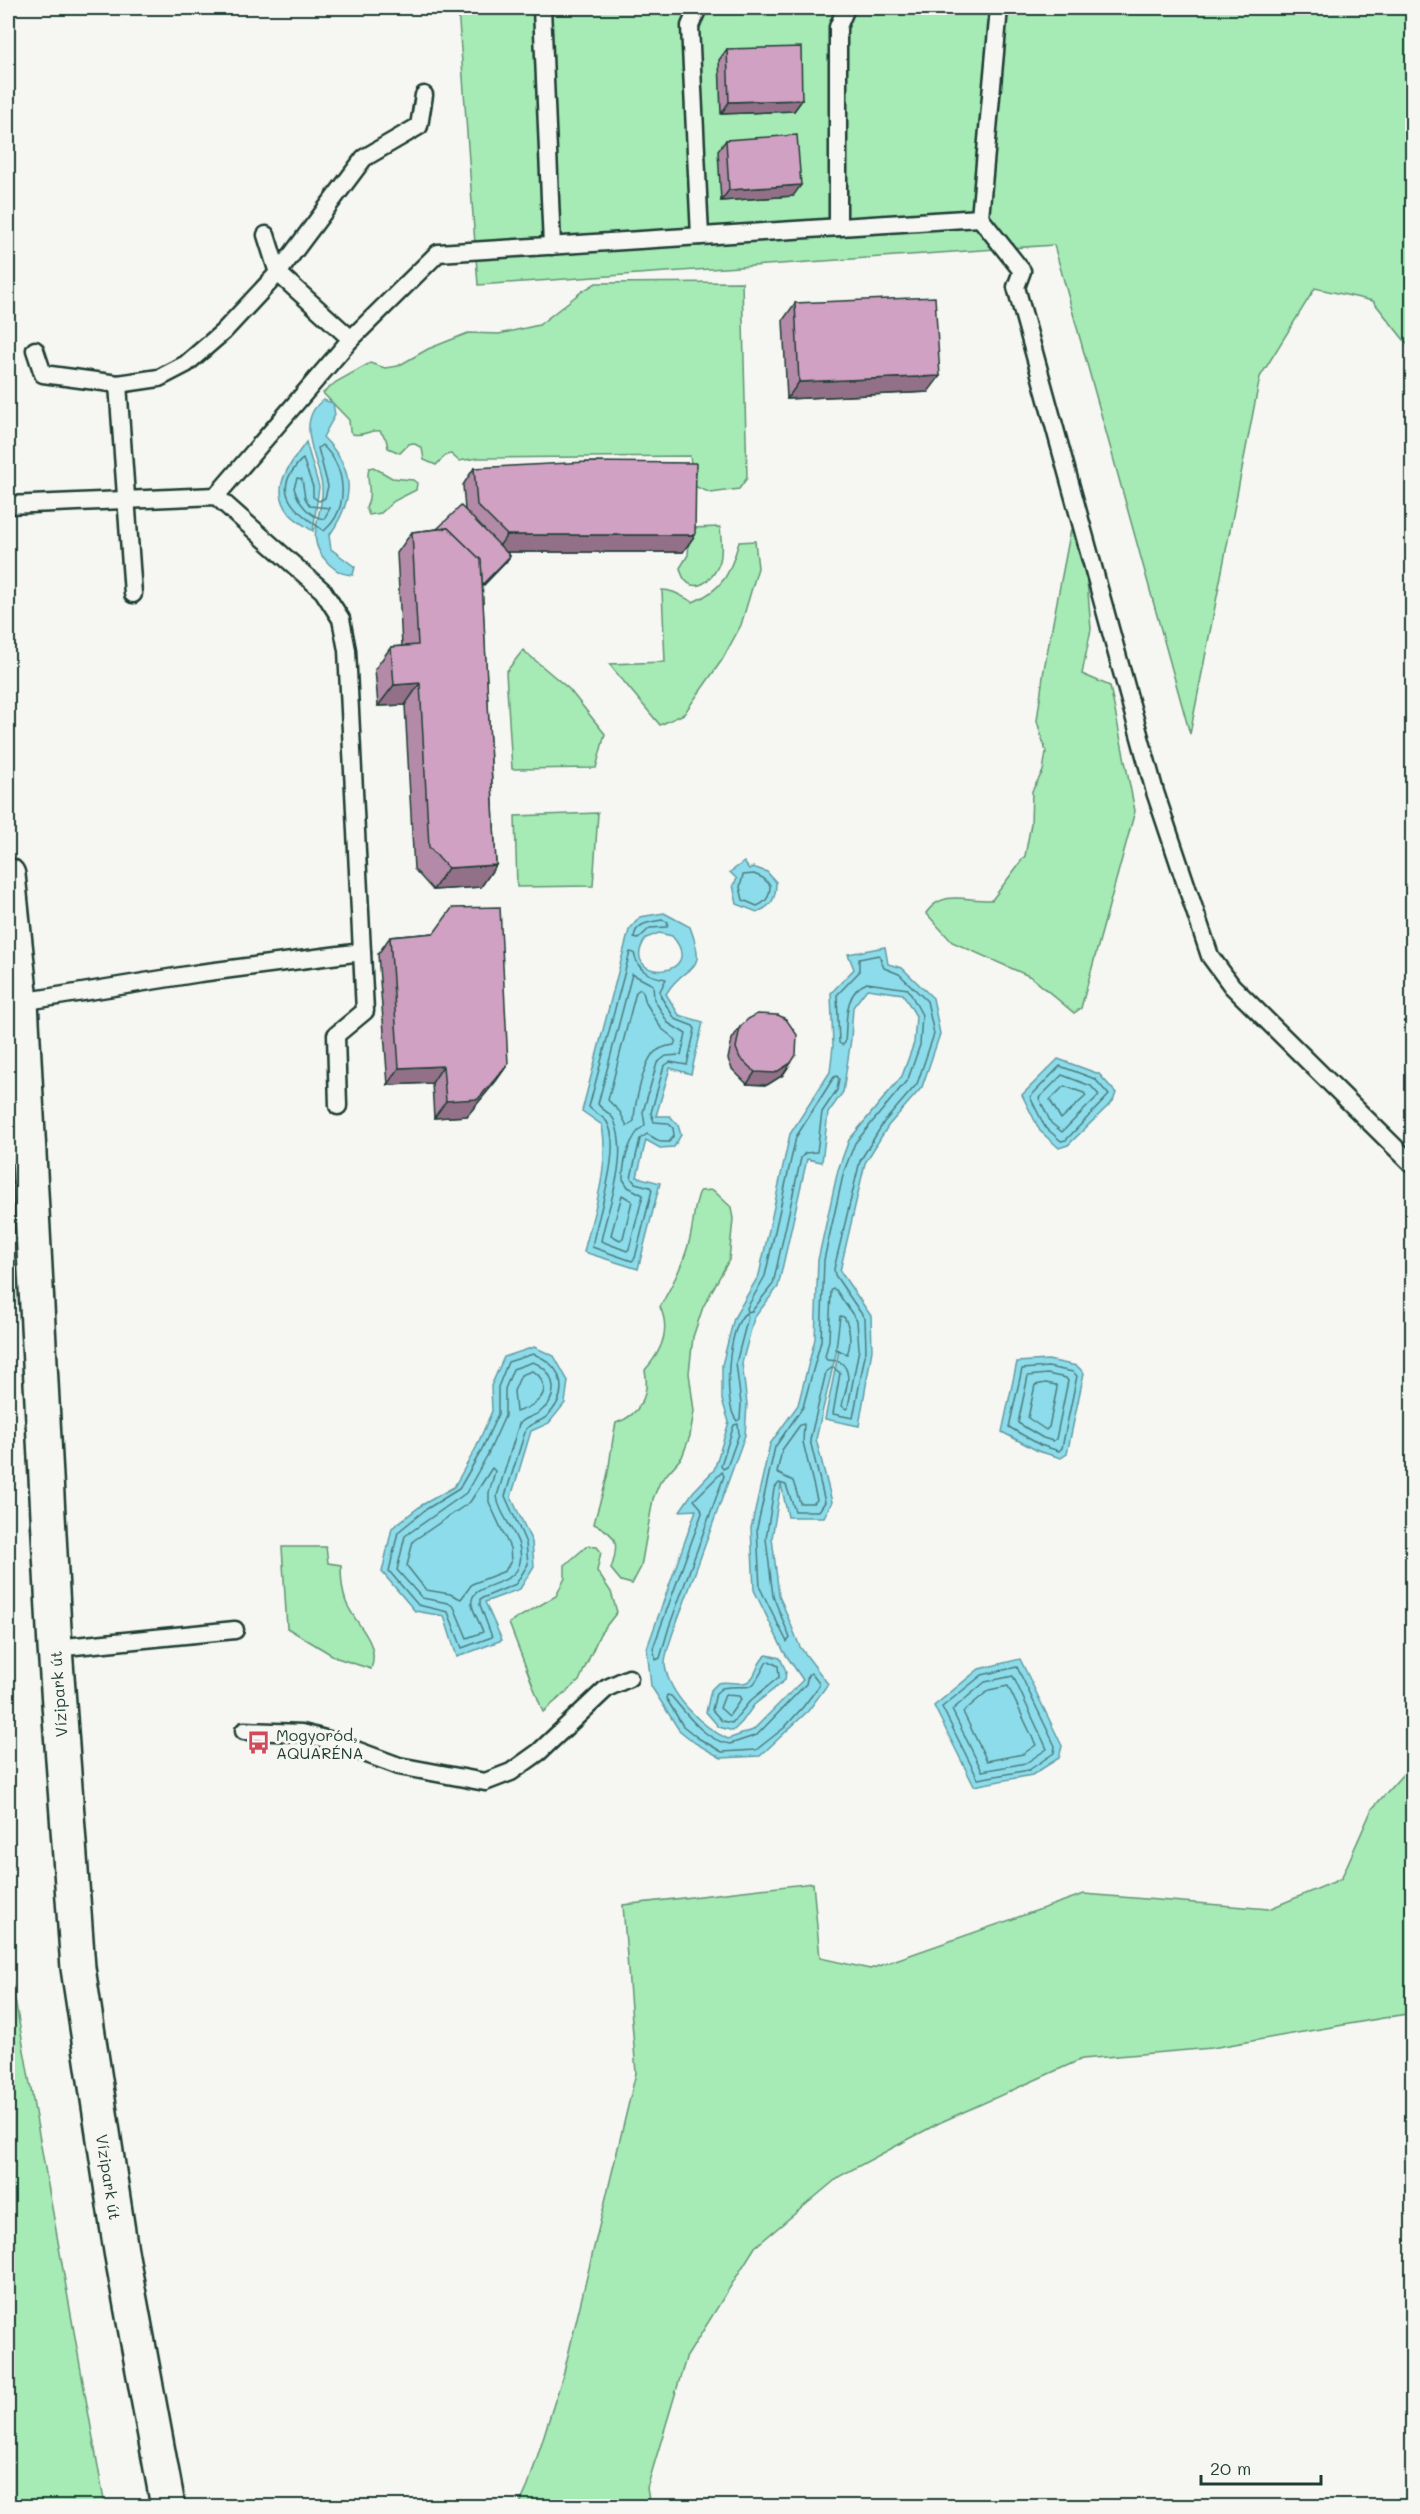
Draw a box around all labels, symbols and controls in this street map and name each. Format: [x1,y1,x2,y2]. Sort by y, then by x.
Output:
street label: Vízipark út [45,1650,71,1738]
place label: Mogyoród, AQUARÉNA [276,1724,364,1763]
bus stop icon: Mogyoród, AQUARÉNA [245,1730,271,1756]
street label: Vízipark út [92,2133,126,2221]
scale bar [1201,2448,1321,2486]
text: 20 m [1210,2456,1251,2480]

